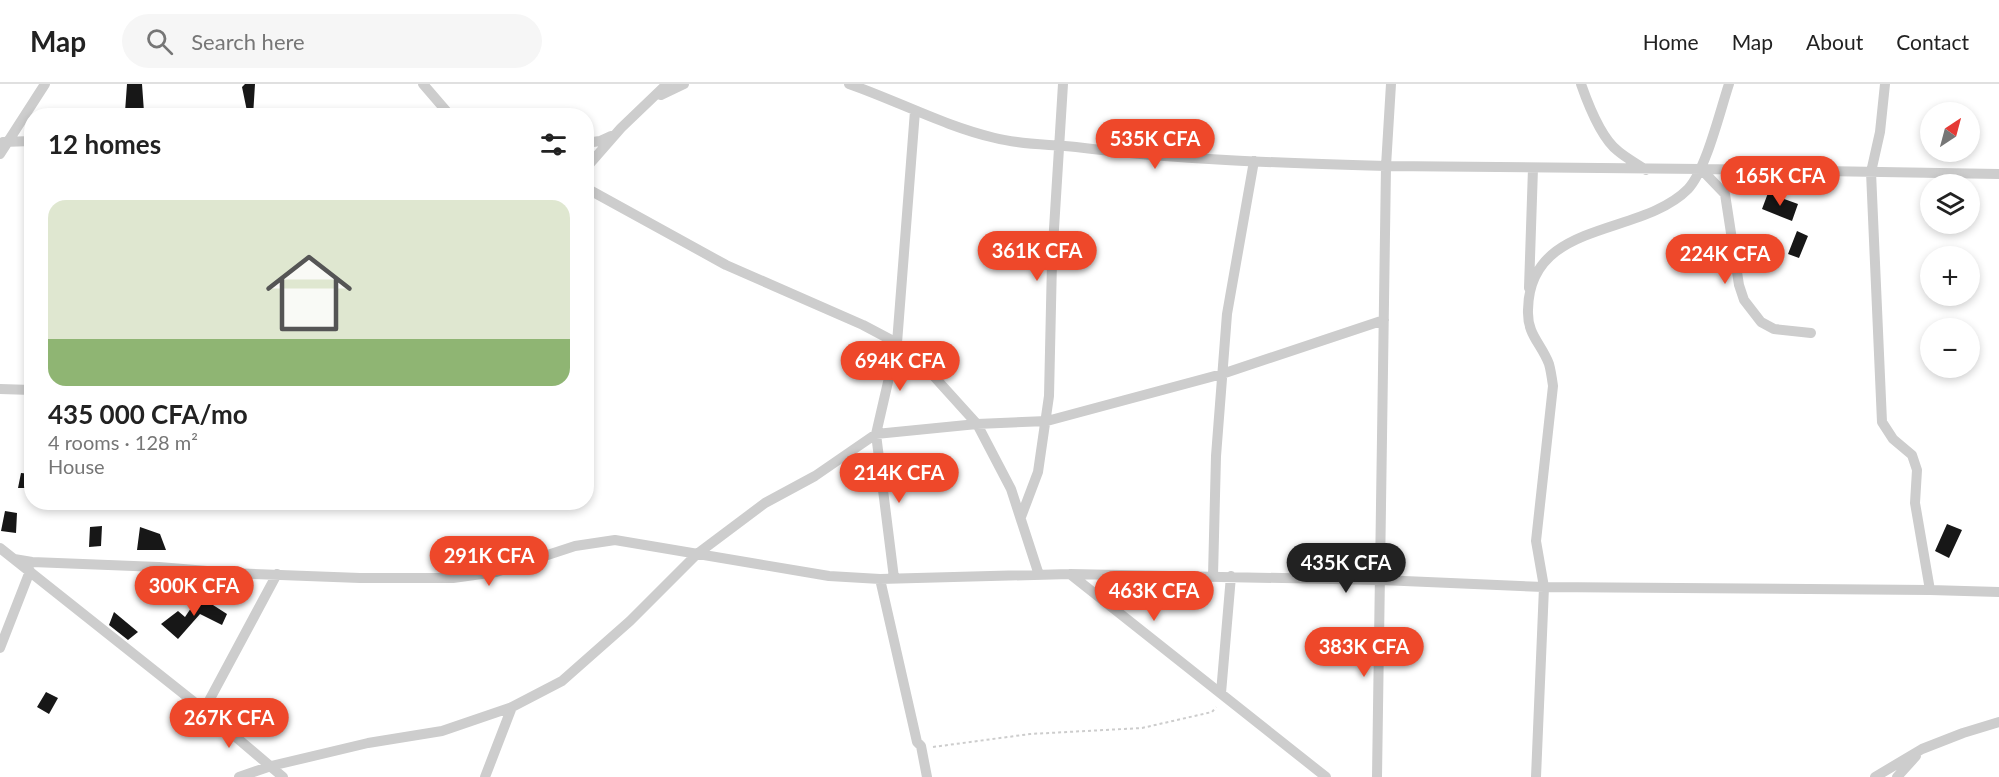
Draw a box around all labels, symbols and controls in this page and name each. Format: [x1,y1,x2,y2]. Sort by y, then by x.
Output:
search box [122,14,542,68]
text: Map [30,24,86,58]
icon: search [143,25,176,58]
text: Search here [191,28,305,55]
text: Home [1643,29,1699,54]
text: Map [1732,29,1773,54]
text: About [1806,29,1863,54]
text: Contact [1896,29,1969,54]
north arrow [1920,102,1980,162]
map controls [1920,102,1980,378]
pin: 535K CFA [1093,119,1217,170]
text: 535K CFA [1110,126,1200,150]
text: 12 homes [48,128,161,160]
icon: filters [537,128,570,161]
pin: 165K CFA [1718,156,1842,207]
text: 165K CFA [1735,163,1825,187]
button: layers [1920,174,1980,234]
pin: 361K CFA [975,231,1099,282]
pin: 224K CFA [1663,234,1787,285]
text: 361K CFA [992,238,1082,262]
icon: home [255,239,363,347]
text: 224K CFA [1680,241,1770,265]
button: + [1920,246,1980,306]
button: − [1920,318,1980,378]
pin: 694K CFA [838,341,962,392]
text: 694K CFA [855,348,945,372]
text: 435 000 CFA/mo [48,398,248,430]
text: 4 rooms · 128 m² [48,430,198,454]
pin: 214K CFA [837,453,961,504]
text: House [48,454,105,478]
text: 214K CFA [854,460,944,484]
pin: 291K CFA [427,536,551,587]
text: 291K CFA [444,543,534,567]
pin: 435K CFA [1284,543,1408,594]
text: 435K CFA [1301,550,1391,574]
pin: 300K CFA [132,566,256,617]
pin: 463K CFA [1092,571,1216,622]
text: 300K CFA [149,573,239,597]
text: 463K CFA [1109,578,1199,602]
pin: 383K CFA [1302,627,1426,678]
text: 383K CFA [1319,634,1409,658]
pin: 267K CFA [167,698,291,749]
text: 267K CFA [184,705,274,729]

